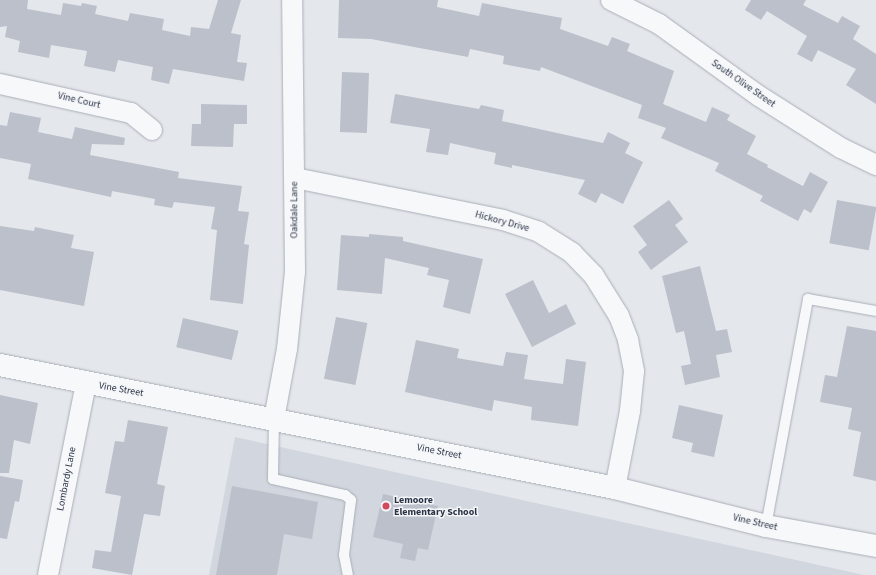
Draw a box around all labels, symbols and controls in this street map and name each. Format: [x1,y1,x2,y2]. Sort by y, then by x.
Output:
street label: South Olive Street [709,57,777,111]
street label: Vine Court [56,90,102,112]
street label: Oakdale Lane [289,182,301,238]
street label: Hickory Drive [474,209,530,235]
street label: Vine Street [98,380,144,400]
street label: Vine Street [416,442,462,462]
street label: Lombardy Lane [55,446,79,512]
place label: Lemoore Elementary School [394,494,477,518]
marker: Lemoore Elementary School [381,501,391,511]
street label: Vine Street [732,512,778,534]

